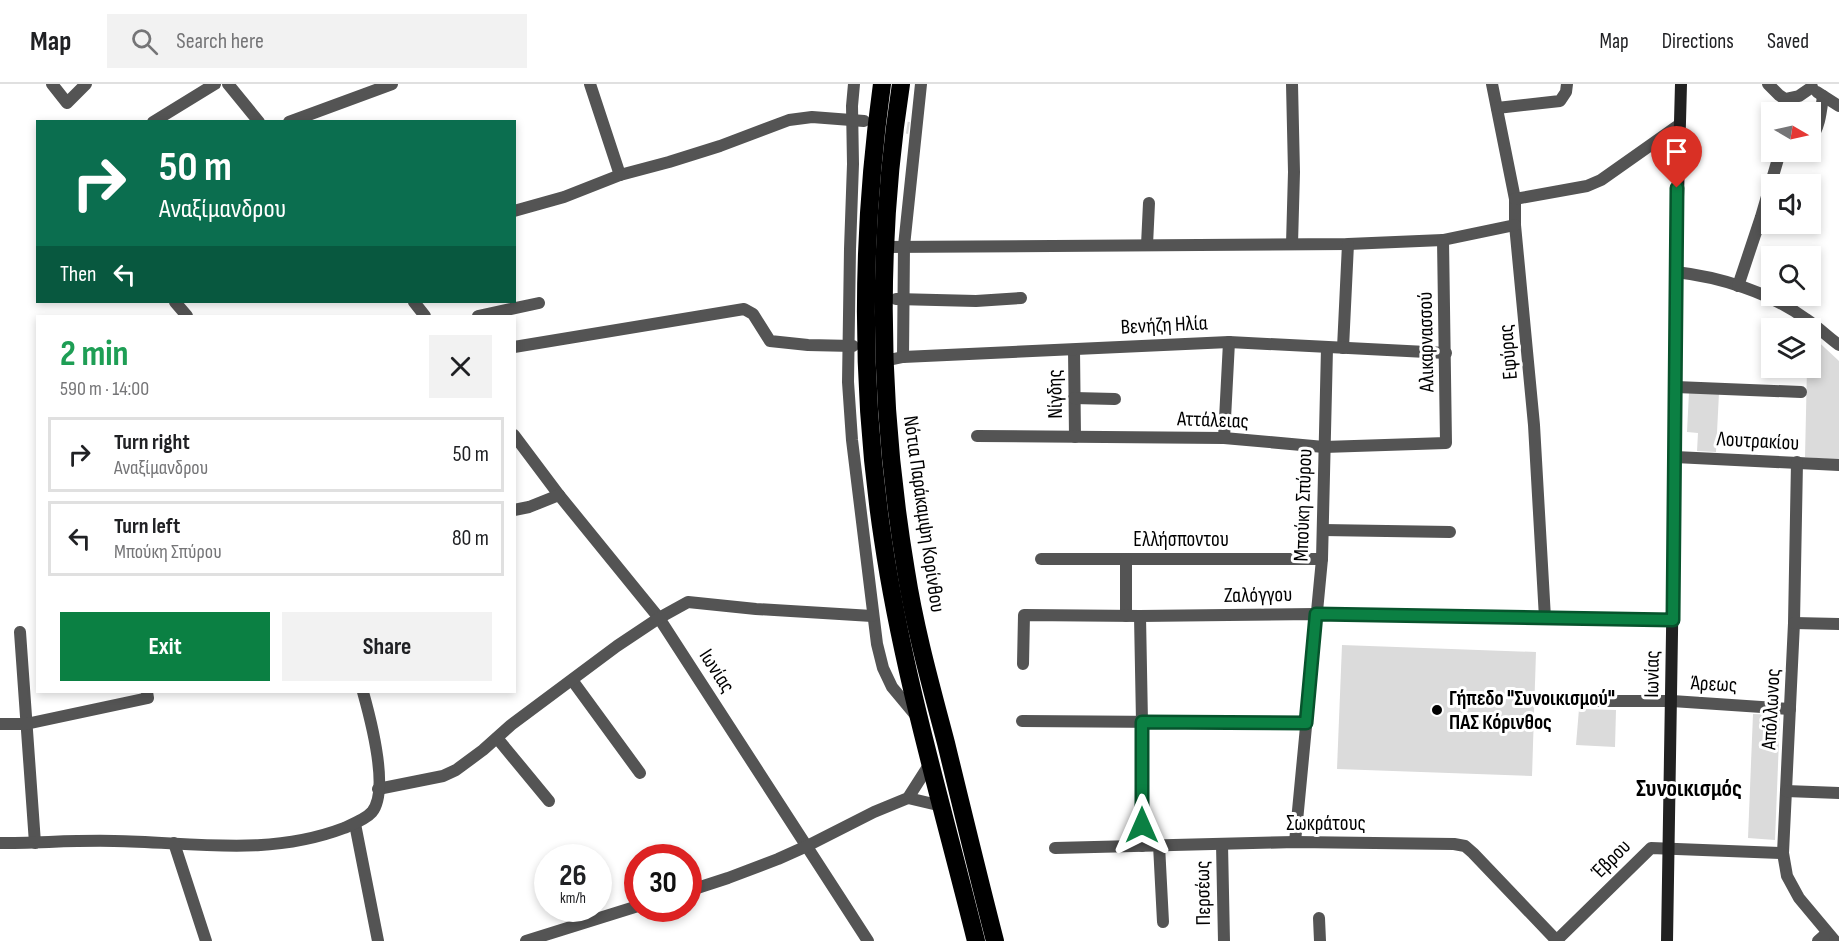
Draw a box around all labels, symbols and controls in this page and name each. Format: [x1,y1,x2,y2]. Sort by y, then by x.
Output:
search box [107,14,527,68]
text: Map [30,25,71,58]
icon: search [128,25,161,58]
text: Search here [176,28,264,55]
text: Map [1599,29,1629,54]
text: Directions [1662,29,1734,54]
text: Saved [1767,29,1809,54]
north arrow [1761,102,1821,162]
map controls [1761,102,1821,378]
pin [1651,126,1702,188]
icon: arrive [1660,135,1693,168]
text: 50 m [159,142,232,193]
icon: right [60,144,138,222]
button: sound [1761,174,1821,234]
text: Αναξίμανδρου [159,193,286,225]
button: search [1761,246,1821,306]
icon: left [108,258,141,291]
text: Then [60,261,96,288]
street label: Αλικαρνασσού [1413,292,1439,393]
street label: Βενήζη Ηλία [1120,310,1208,340]
button: layers [1761,318,1821,378]
street label: Εφύρας [1493,323,1523,381]
text: 2 min [60,333,129,376]
button: close [429,335,492,398]
street label: Νίγδης [1042,369,1068,419]
text: 590 m · 14:00 [60,377,149,401]
street label: Αττάλειας [1176,406,1249,434]
street label: Νότια Παράκαμψη Κορίνθου [898,414,950,614]
street label: Λουτρακίου [1715,426,1800,456]
text: Turn right [114,429,190,456]
icon: right [63,438,96,471]
text: 50 m [453,441,489,468]
street label: Μπούκη Σπύρου [1289,448,1317,562]
text: Αναξίμανδρου [114,456,208,480]
text: Turn left [114,513,180,540]
icon: left [63,522,96,555]
text: 80 m [452,525,489,552]
street label: Ελλήσποντου [1133,527,1229,552]
text: Μπούκη Σπύρου [114,540,222,564]
street label: Ζαλόγγου [1224,582,1292,608]
button: Exit [60,612,270,681]
button: Share [282,612,492,681]
street label: Ιωνίας [694,644,740,698]
street label: Ιωνίας [1639,650,1665,698]
street label: Απόλλωνος [1756,668,1786,751]
street label: Άρεως [1690,670,1738,698]
place label: Γήπεδο "Συνοικισμού" ΠΑΣ Κόρινθος [1449,686,1615,735]
marker: Γήπεδο "Συνοικισμού" ΠΑΣ Κόρινθος [1430,703,1444,717]
district label: Συνοικισμός [1636,774,1742,803]
position arrow [1110,793,1174,857]
street label: Σωκράτους [1286,811,1366,836]
street label: Έβρου [1585,834,1636,885]
speed limit sign: 30 [624,844,702,922]
text: 26 [559,858,587,894]
street label: Περσέως [1190,860,1216,926]
text: km/h [560,889,586,908]

